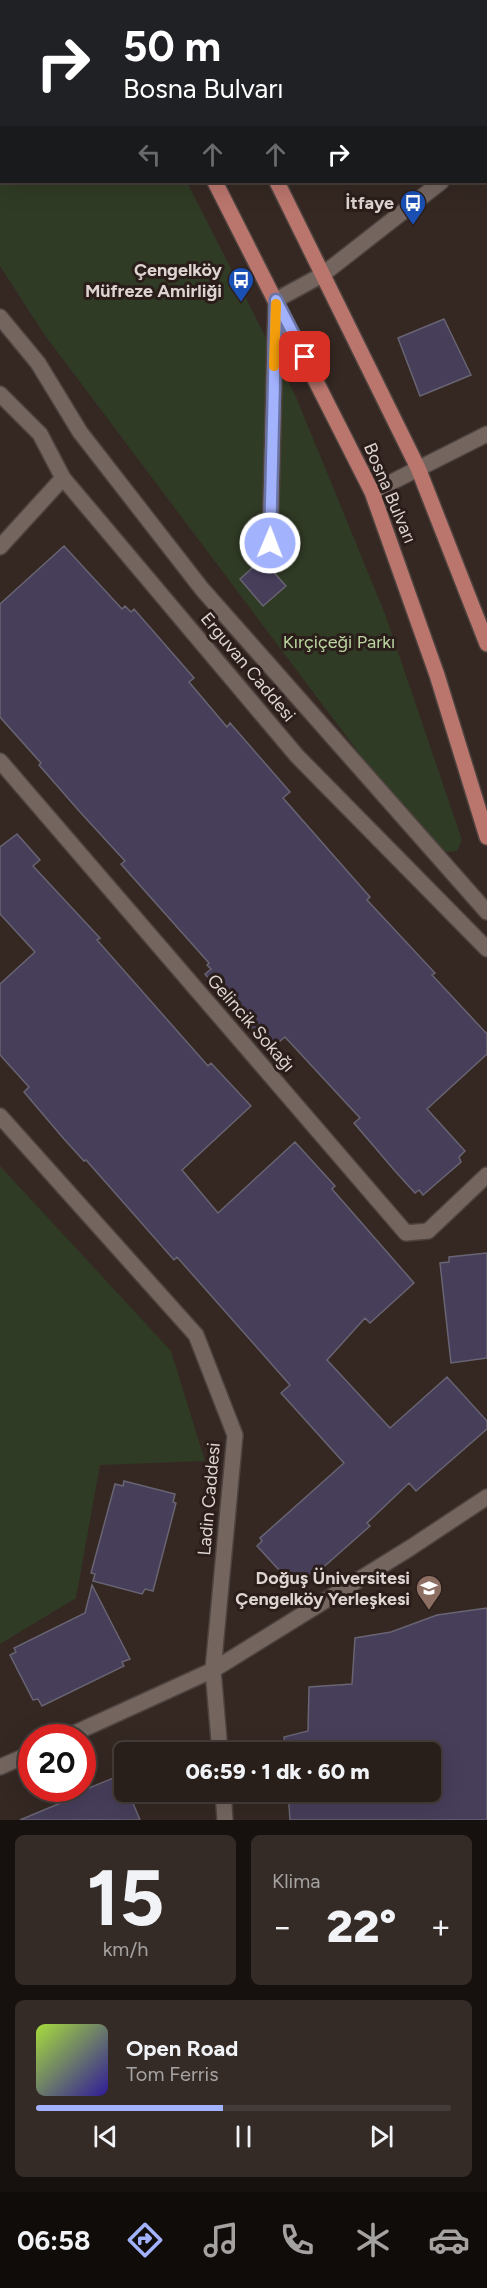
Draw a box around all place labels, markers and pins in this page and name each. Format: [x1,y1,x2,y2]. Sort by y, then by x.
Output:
bus stop icon: İtfaye [398,188,428,226]
place label: İtfaye [345,192,394,214]
place label: Çengelköy Müfreze Amirliği [85,259,223,302]
bus stop icon: Çengelköy Müfreze Amirliği [226,265,256,303]
pin [279,331,330,382]
place label: Doğuş Üniversitesi Çengelköy Yerleşkesi [235,1567,410,1610]
school or university icon: Doğuş Üniversitesi Çengelköy Yerleşkesi [414,1573,444,1611]

